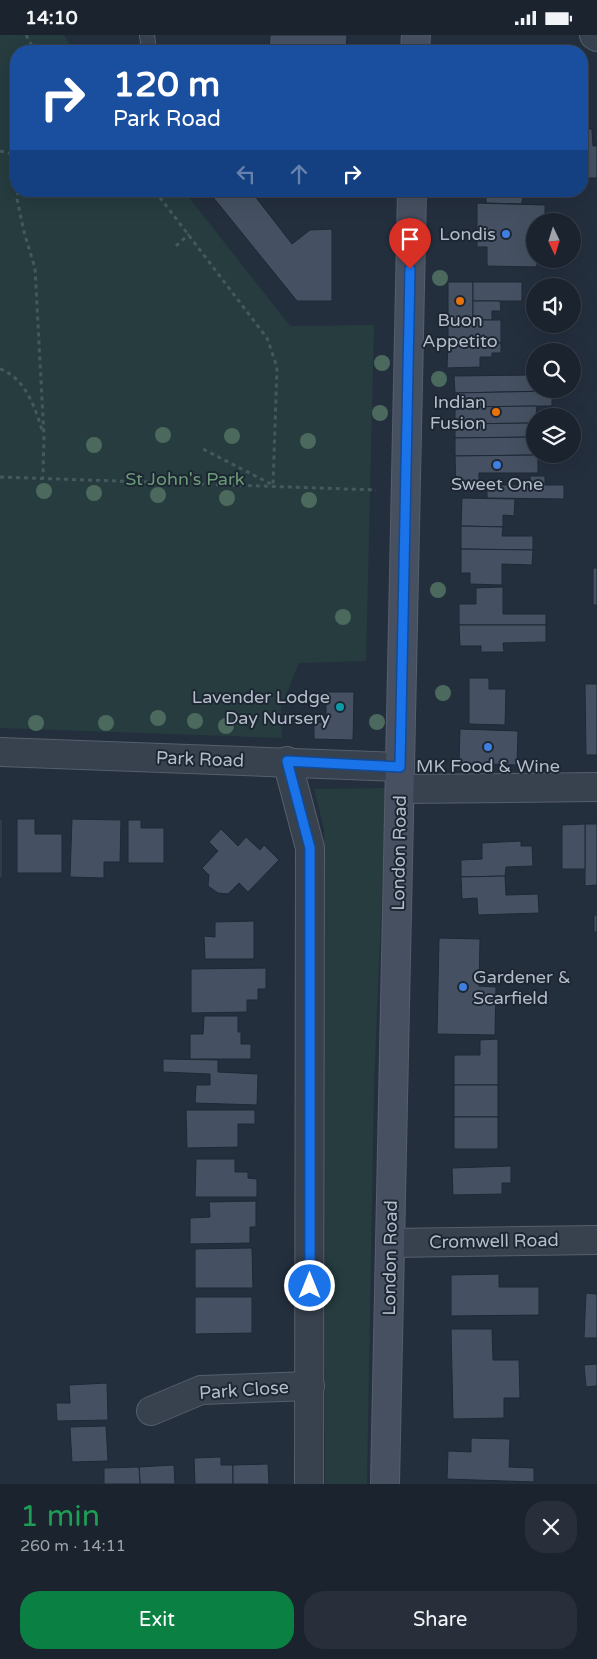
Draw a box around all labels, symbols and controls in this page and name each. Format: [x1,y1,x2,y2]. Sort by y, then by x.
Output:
text: 14:10 [25,7,78,29]
text: 120 m [113,64,220,106]
icon: right [30,65,95,130]
text: Park Road [113,106,221,132]
icon: left [232,160,260,188]
icon: ahead [285,160,313,188]
icon: right [338,160,366,188]
north arrow [526,213,581,267]
map controls [526,213,581,463]
pin [389,218,431,269]
place label: Londis [439,223,496,245]
icon: arrive [396,225,424,253]
marker: Londis [500,228,512,240]
button: sound [526,278,581,333]
marker: Buon Appetito [454,295,466,307]
place label: Buon Appetito [422,309,498,352]
button: search [526,343,581,398]
place label: Indian Fusion [430,391,486,434]
marker: Indian Fusion [490,406,502,418]
button: layers [526,408,581,463]
marker: Sweet One [491,459,503,471]
park label: St John's Park [125,468,245,490]
place label: Sweet One [451,473,543,495]
place label: Lavender Lodge Day Nursery [192,686,330,729]
marker: Lavender Lodge Day Nursery [334,701,346,713]
marker: MK Food & Wine [482,741,494,753]
street label: Park Road [155,746,245,772]
place label: MK Food & Wine [416,755,560,777]
street label: London Road [387,795,411,911]
place label: Gardener & Scarfield [473,966,571,1009]
marker: Gardener & Scarfield [457,981,469,993]
street label: London Road [378,1200,402,1316]
street label: Cromwell Road [429,1229,559,1253]
position arrow [283,1259,335,1311]
street label: Park Close [198,1376,290,1404]
text: 1 min [20,1498,100,1535]
button: close [525,1501,577,1553]
text: 260 m · 14:11 [20,1536,126,1556]
button: Exit [20,1591,294,1649]
button: Share [304,1591,577,1649]

